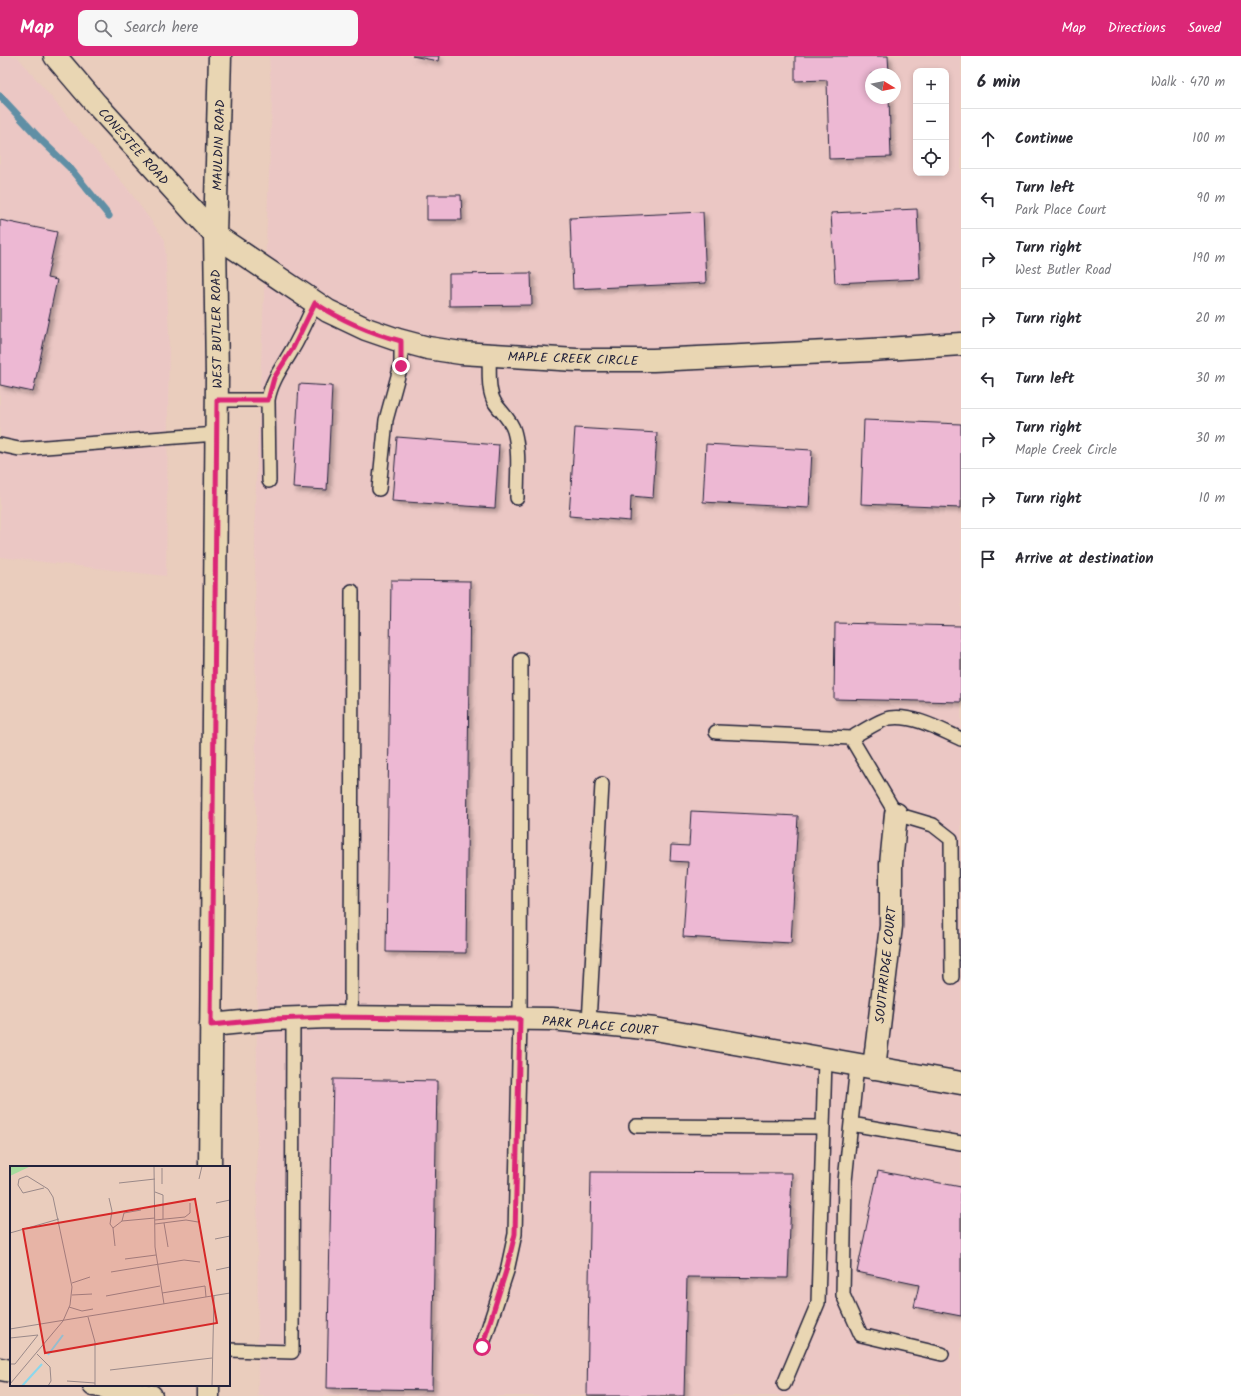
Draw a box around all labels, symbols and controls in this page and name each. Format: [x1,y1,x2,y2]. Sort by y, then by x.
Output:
search box [78,10,358,46]
text: Map [20,13,54,43]
text: Search here [124,16,198,40]
icon: search [92,17,114,39]
text: Map [1061,17,1086,39]
text: Directions [1108,17,1166,39]
text: Saved [1188,17,1221,39]
north arrow [865,68,901,104]
map controls [913,68,949,176]
button: + [913,68,949,104]
text: 6 min [977,69,1021,96]
text: Walk · 470 m [1151,72,1225,93]
street label: MAULDIN ROAD [207,99,232,191]
street label: CONESTEE ROAD [92,103,174,191]
button: − [913,104,949,140]
text: Continue [1015,127,1073,151]
icon: ahead [977,128,999,150]
text: 100 m [1192,128,1225,149]
button: locate [913,140,949,176]
text: Turn left [1015,176,1075,200]
icon: left [977,188,999,210]
text: 90 m [1197,188,1225,209]
text: Park Place Court [1015,200,1106,221]
text: Turn right [1015,236,1082,260]
icon: right [977,248,999,270]
text: 190 m [1193,248,1225,269]
text: West Butler Road [1015,260,1111,281]
street label: WEST BUTLER ROAD [206,269,229,389]
text: Turn right [1015,307,1082,331]
icon: right [977,308,999,330]
text: 20 m [1195,308,1225,329]
street label: MAPLE CREEK CIRCLE [507,347,639,372]
route end [392,357,410,375]
text: Turn left [1015,367,1075,391]
icon: left [977,368,999,390]
text: 30 m [1196,368,1225,389]
text: Turn right [1015,416,1082,440]
icon: right [977,428,999,450]
text: 30 m [1196,428,1225,449]
text: Maple Creek Circle [1015,440,1117,461]
text: Turn right [1015,487,1082,511]
icon: right [977,488,999,510]
text: 10 m [1199,488,1225,509]
text: Arrive at destination [1015,547,1154,571]
icon: arrive [977,548,999,570]
street label: SOUTHRIDGE COURT [870,905,903,1025]
street label: PARK PLACE COURT [541,1011,660,1042]
inset map [10,1166,230,1386]
route start [473,1338,491,1356]

